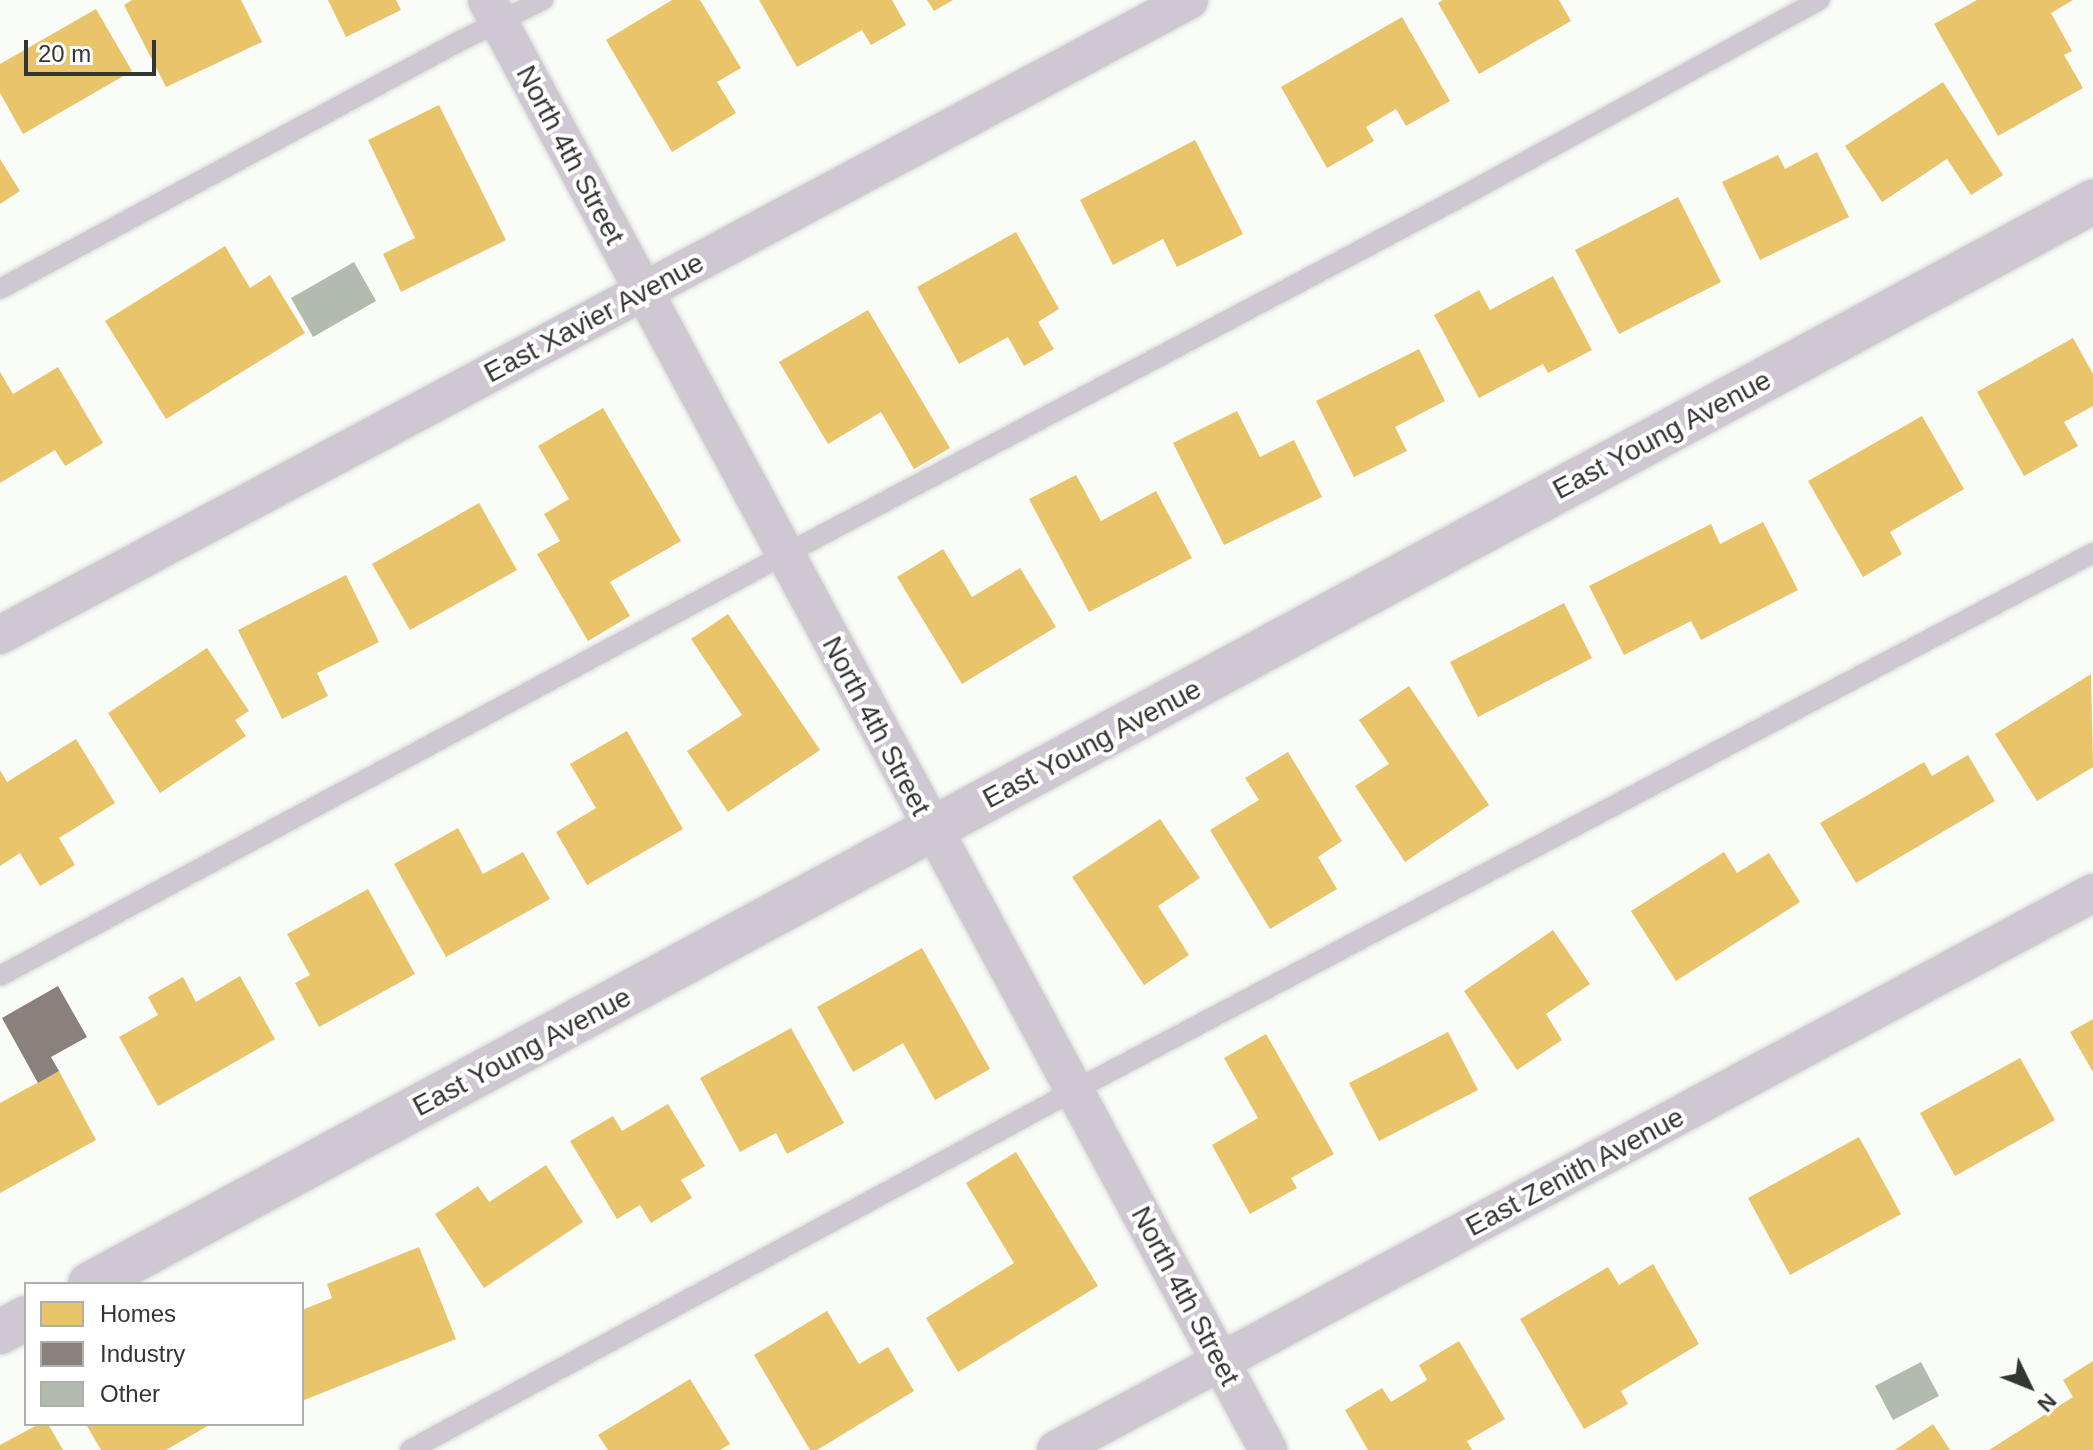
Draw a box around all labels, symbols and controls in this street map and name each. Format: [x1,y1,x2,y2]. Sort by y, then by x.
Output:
scale bar [28,24,160,74]
text: 20 m [38,40,91,67]
street label: North 4th Street [509,60,631,250]
street label: East Xavier Avenue [478,246,710,390]
street label: East Young Avenue [1546,363,1778,507]
street label: North 4th Street [815,631,937,821]
street label: East Young Avenue [976,672,1208,816]
street label: East Young Avenue [406,980,638,1124]
street label: East Zenith Avenue [1459,1100,1691,1244]
street label: North 4th Street [1124,1201,1246,1391]
legend [24,1282,304,1426]
text: Homes [100,1300,176,1327]
text: Industry [100,1340,185,1367]
north arrow [1989,1346,2069,1426]
text: Other [100,1380,160,1407]
text: N [2032,1388,2061,1417]

